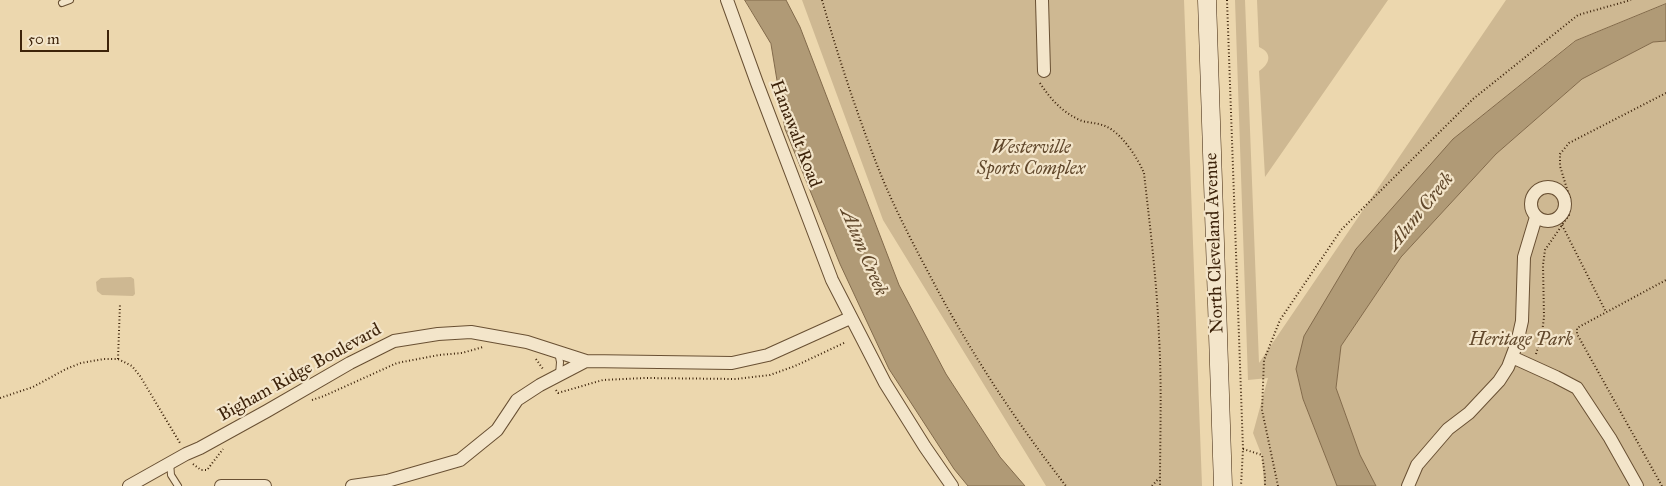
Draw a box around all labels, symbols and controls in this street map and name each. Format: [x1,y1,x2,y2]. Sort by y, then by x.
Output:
scale bar [22,20,111,52]
text: 50 m [28,30,60,48]
street label: Hanawalt Road [765,77,825,191]
park label: Westerville Sports Complex [977,138,1085,180]
street label: North Cleveland Avenue [1201,152,1229,334]
water label: Alum Creek [1383,168,1459,256]
water label: Alum Creek [834,204,892,300]
street label: Bigham Ridge Boulevard [215,319,385,427]
park label: Heritage Park [1469,330,1573,352]

